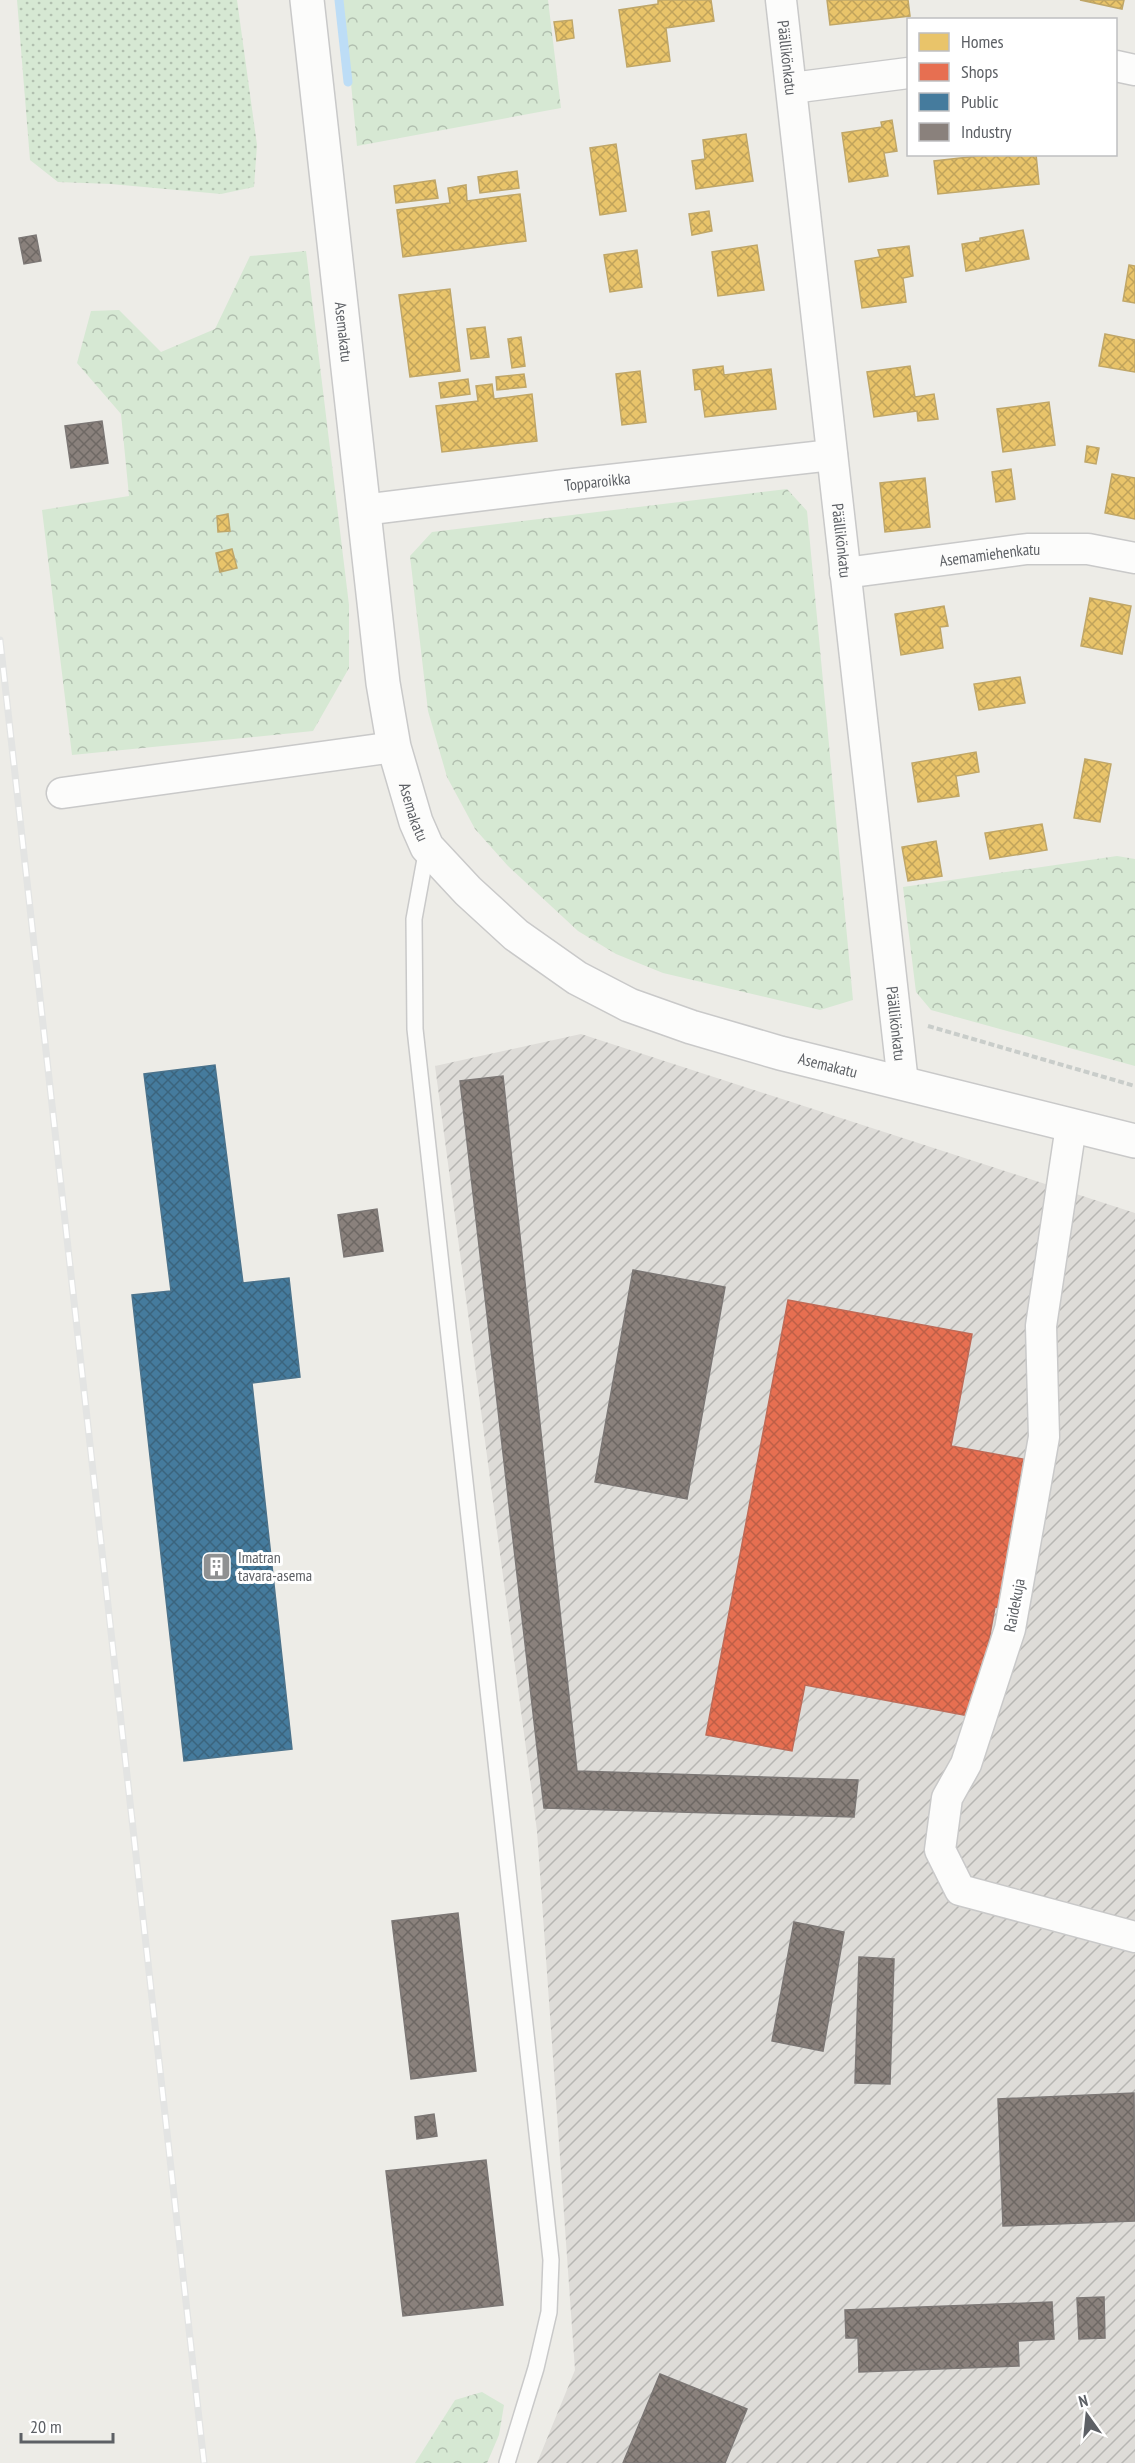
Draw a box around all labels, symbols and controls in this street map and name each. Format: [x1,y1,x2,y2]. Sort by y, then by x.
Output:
legend [907,18,1117,156]
street label: Päällikönkatu [773,19,802,96]
text: Homes [961,30,1004,53]
text: Shops [961,60,998,83]
text: Public [961,90,999,113]
text: Industry [961,120,1012,143]
street label: Asemakatu [331,301,357,363]
street label: Topparoikka [563,468,631,495]
street label: Päällikönkatu [828,502,856,579]
street label: Asemamiehenkatu [938,539,1040,570]
street label: Asemakatu [395,780,433,844]
street label: Päällikönkatu [882,985,910,1062]
street label: Asemakatu [796,1048,860,1082]
place label: Imatran tavara-asema [238,1547,312,1585]
building icon: Imatran tavara-asema [201,1550,233,1582]
street label: Raidekuja [999,1577,1029,1633]
north arrow [1057,2385,1117,2445]
text: N [1076,2390,1090,2411]
scale bar [21,2406,112,2444]
text: 20 m [30,2415,62,2438]

